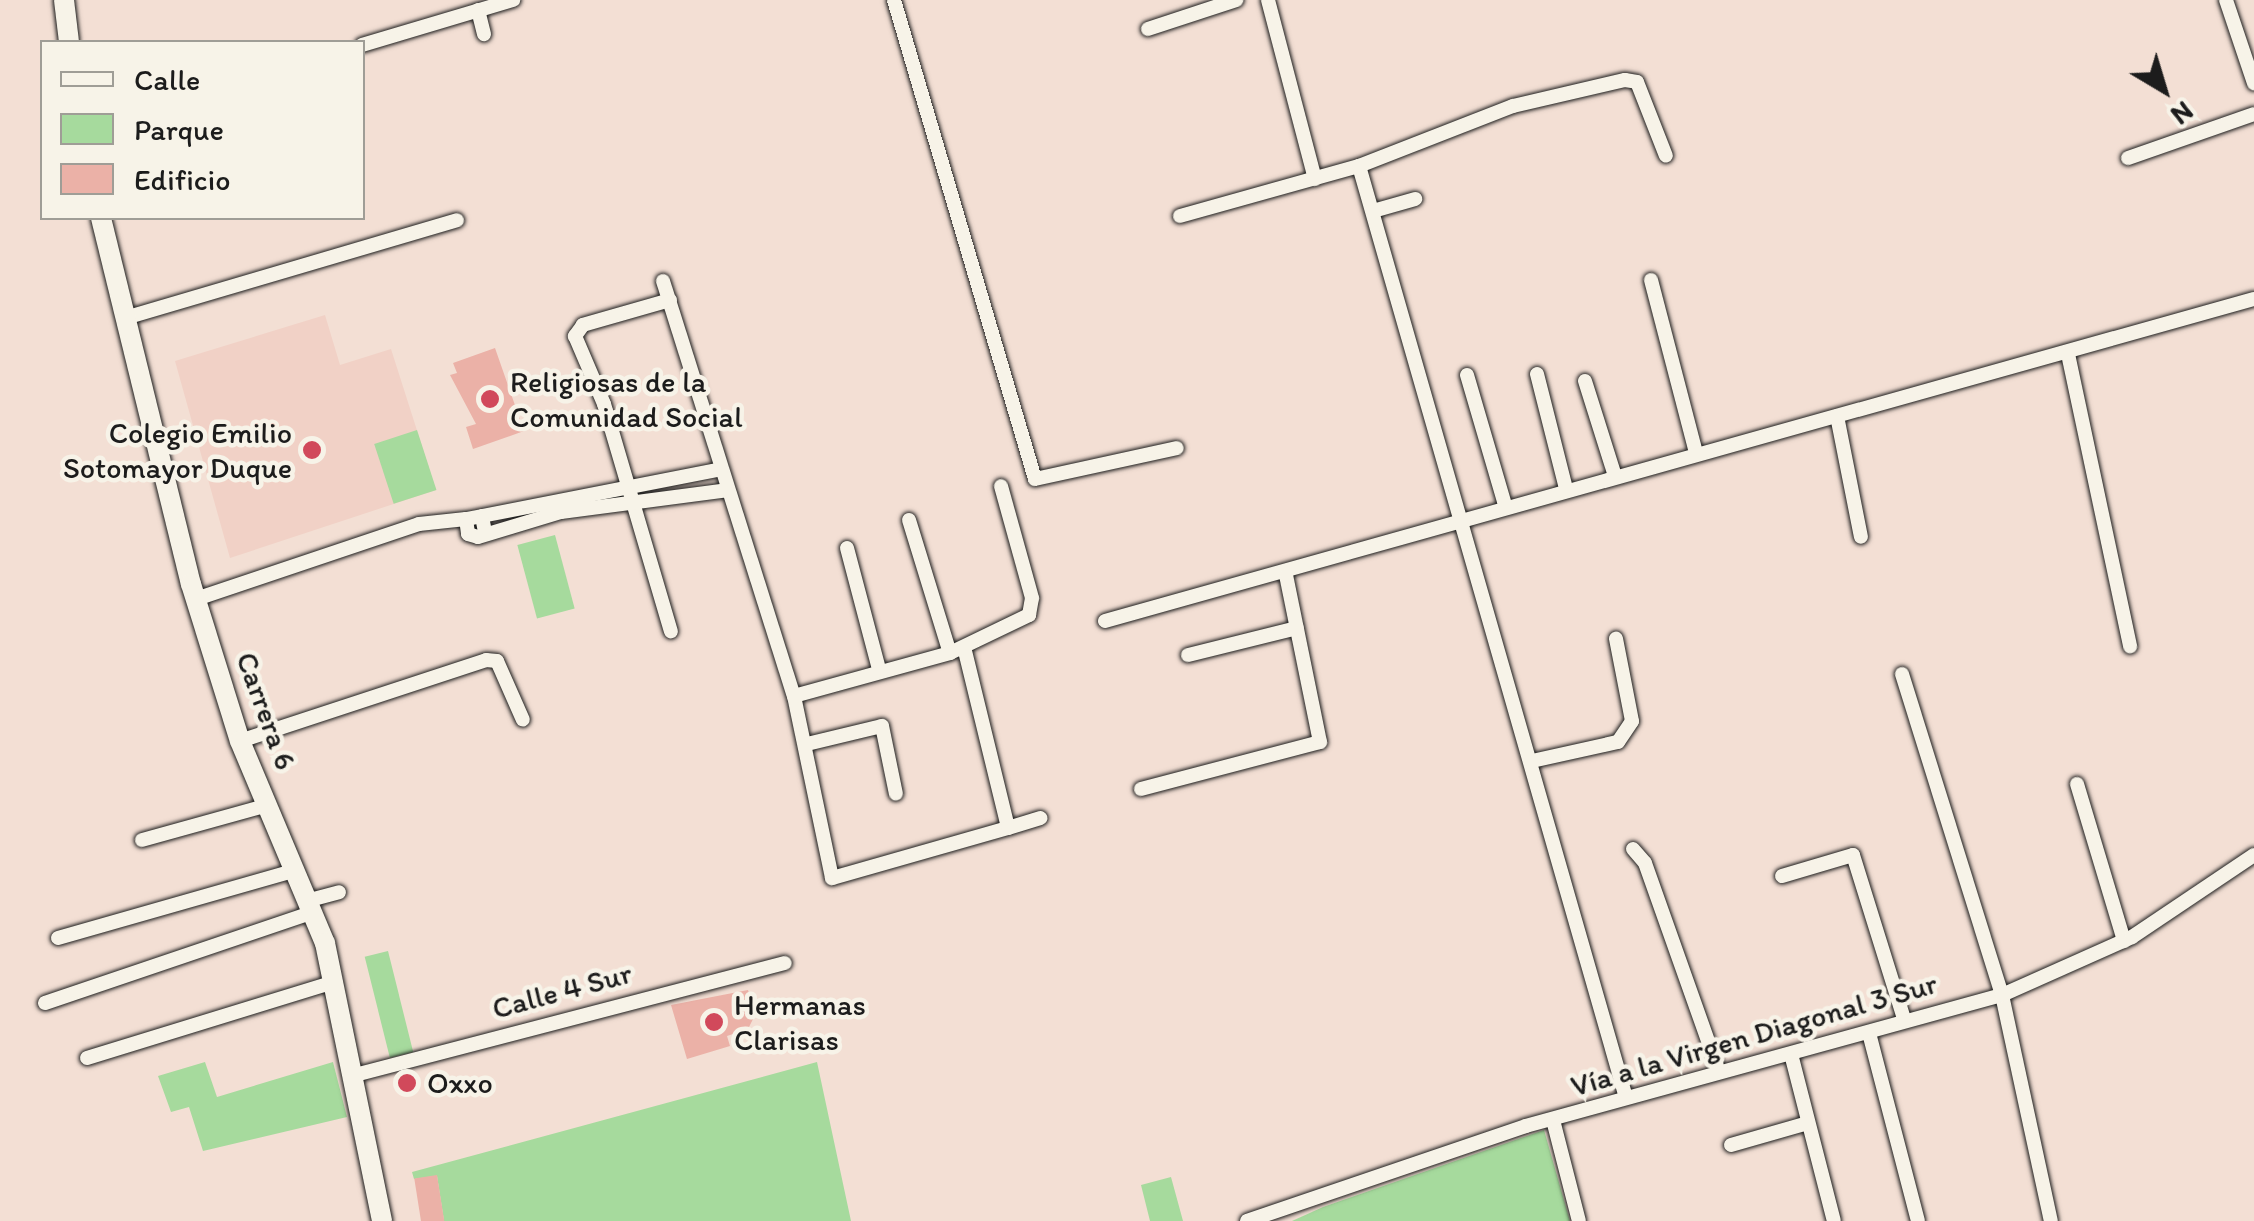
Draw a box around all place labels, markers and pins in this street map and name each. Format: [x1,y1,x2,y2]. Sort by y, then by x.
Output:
place label: Religiosas de la Comunidad Social [510,364,743,434]
marker: Religiosas de la Comunidad Social [479,388,501,410]
place label: Colegio Emilio Sotomayor Duque [63,415,292,486]
marker: Colegio Emilio Sotomayor Duque [301,439,323,461]
place label: Hermanas Clarisas [734,987,866,1058]
marker: Hermanas Clarisas [703,1011,725,1033]
place label: Oxxo [427,1065,493,1101]
marker: Oxxo [396,1072,418,1094]

